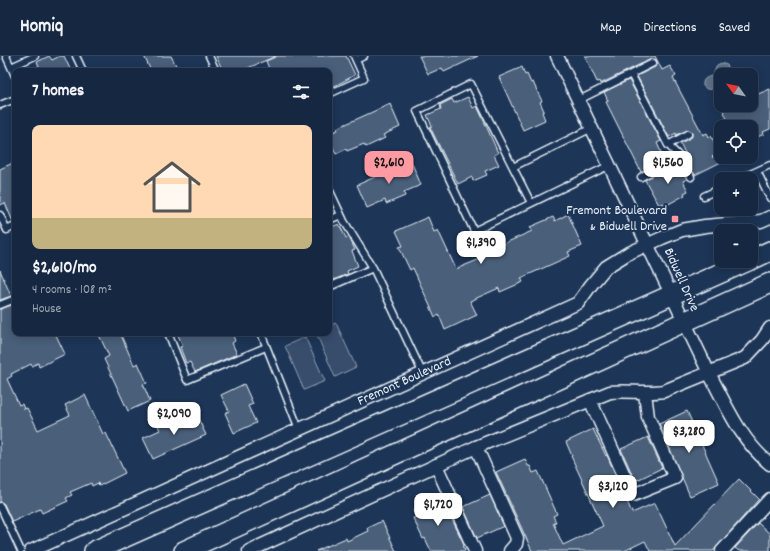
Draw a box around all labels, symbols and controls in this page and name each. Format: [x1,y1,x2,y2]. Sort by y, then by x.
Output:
text: Homiq [20,14,63,41]
text: Map [600,18,622,38]
text: Directions [644,18,697,38]
text: Saved [719,18,750,38]
north arrow [714,68,758,112]
map controls [714,68,758,268]
text: 7 homes [32,80,84,104]
icon: filters [290,81,312,103]
button: locate [714,120,758,164]
icon: home [136,151,208,223]
pin: $2,610 [356,151,422,185]
pin: $1,560 [635,151,701,185]
text: $2,610 [373,154,405,173]
text: $1,560 [652,154,684,173]
button: + [714,172,758,216]
place label: Fremont Boulevard & Bidwell Drive [566,201,667,237]
marker: Fremont Boulevard & Bidwell Drive [670,214,680,224]
button: − [714,224,758,268]
pin: $1,390 [448,231,514,265]
text: $1,390 [466,234,496,253]
street label: Bidwell Drive [658,245,704,315]
text: $2,610/mo [32,257,97,281]
text: 4 rooms · 108 m² [32,281,112,300]
text: House [32,300,61,319]
street label: Fremont Boulevard [354,352,455,412]
pin: $2,090 [141,402,207,436]
text: $2,090 [157,405,191,424]
pin: $3,280 [656,420,722,454]
text: $3,280 [673,423,705,442]
pin: $3,120 [580,475,646,509]
text: $3,120 [598,478,628,497]
pin: $1,720 [405,493,471,527]
text: $1,720 [423,496,453,515]

